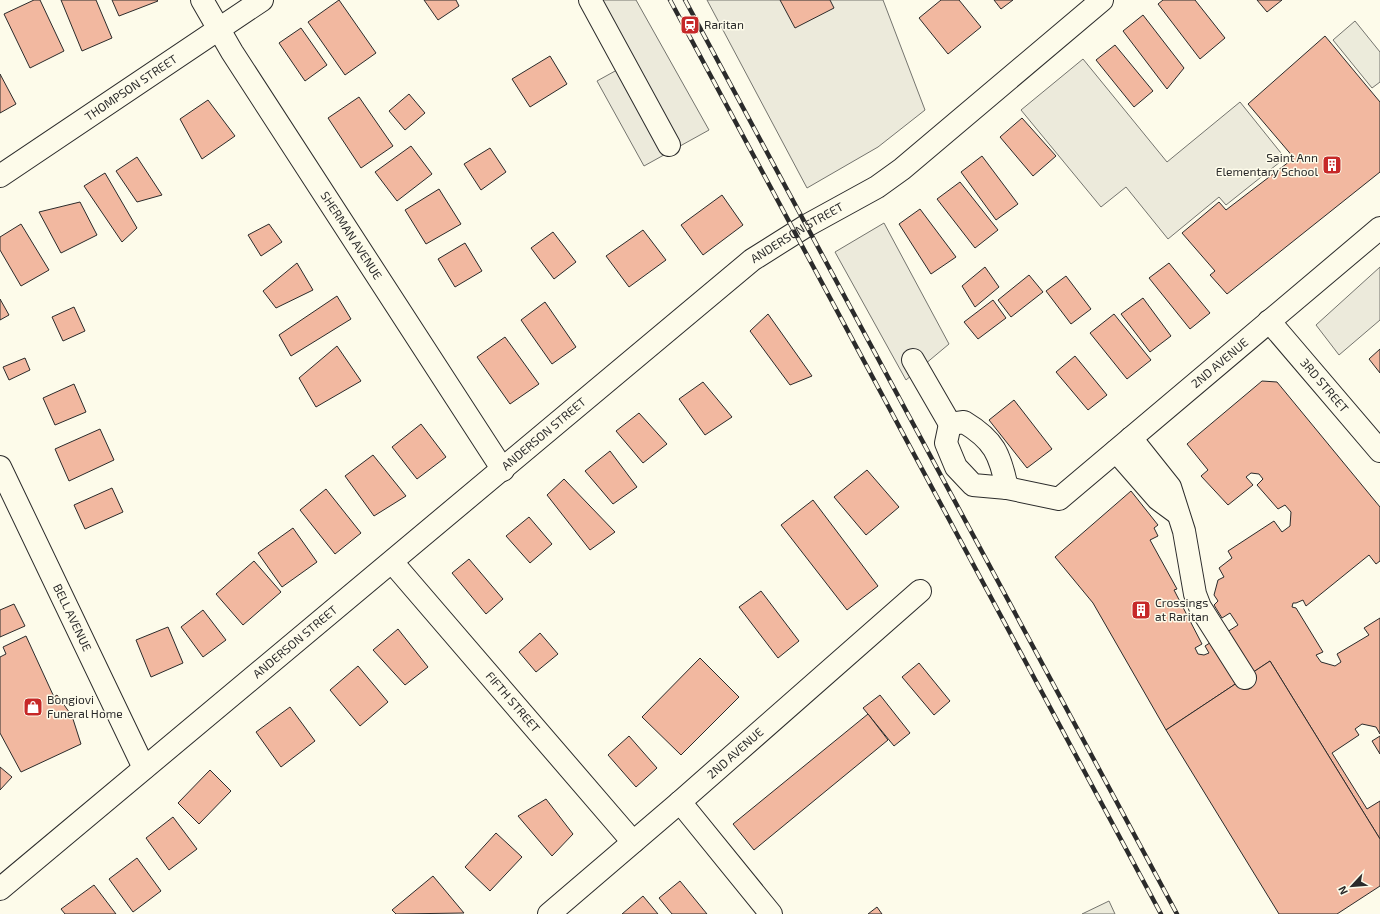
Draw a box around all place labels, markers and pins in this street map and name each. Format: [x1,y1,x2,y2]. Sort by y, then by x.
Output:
station icon: Raritan [679,14,701,36]
place label: Raritan [704,17,744,31]
place label: Saint Ann Elementary School [1216,150,1318,178]
building icon: Saint Ann Elementary School [1321,154,1343,176]
place label: Crossings at Raritan [1155,595,1209,623]
building icon: Crossings at Raritan [1130,599,1152,621]
place label: Bongiovi Funeral Home [47,692,123,720]
shop icon: Bongiovi Funeral Home [22,696,44,718]

